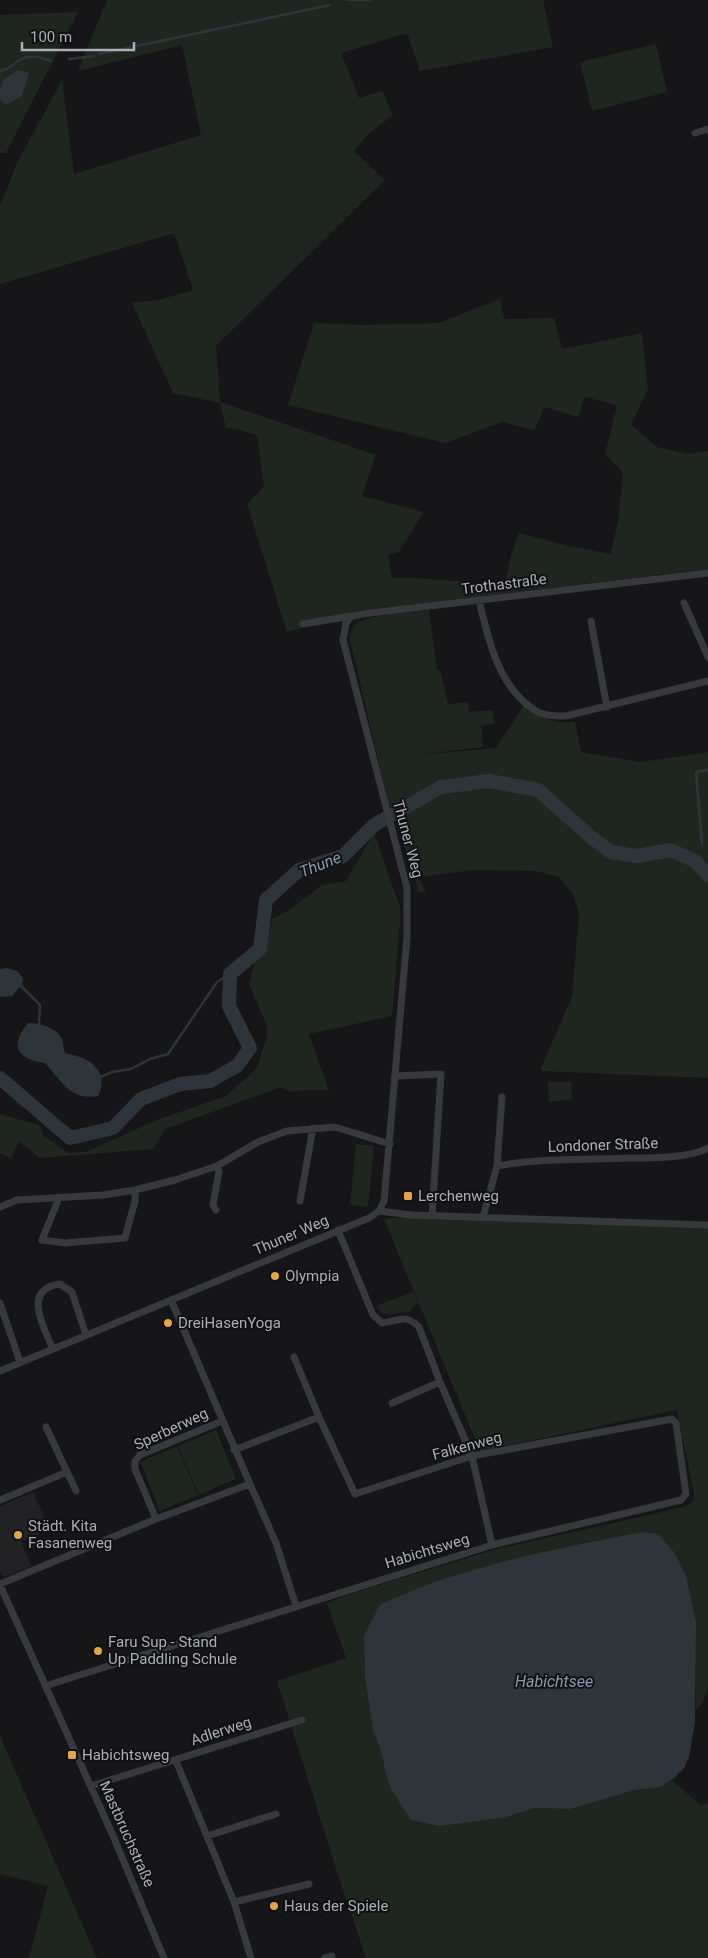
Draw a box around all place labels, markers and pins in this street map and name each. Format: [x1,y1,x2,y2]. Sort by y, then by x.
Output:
place label: Lerchenweg [418,1187,499,1205]
marker: Lerchenweg [402,1190,414,1202]
place label: Olympia [285,1267,339,1285]
marker: Olympia [269,1270,281,1282]
place label: DreiHasenYoga [178,1314,281,1332]
marker: DreiHasenYoga [162,1317,174,1329]
place label: Städt. Kita Fasanenweg [28,1517,112,1552]
marker: Städt. Kita Fasanenweg [12,1529,24,1541]
place label: Faru Sup - Stand Up Paddling Schule [108,1633,237,1668]
marker: Faru Sup - Stand Up Paddling Schule [92,1645,104,1657]
place label: Habichtsweg [82,1746,169,1764]
marker: Habichtsweg [66,1749,78,1761]
place label: Haus der Spiele [284,1897,388,1915]
marker: Haus der Spiele [268,1900,280,1912]

